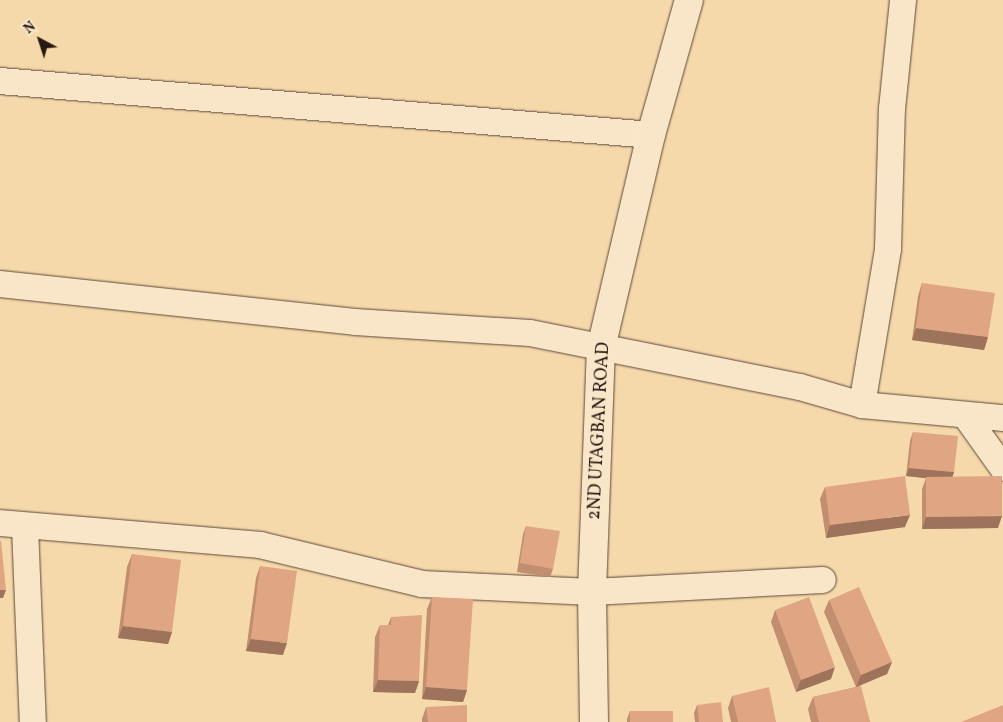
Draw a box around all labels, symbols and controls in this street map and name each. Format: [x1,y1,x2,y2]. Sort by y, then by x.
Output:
north arrow [15,15,65,65]
text: N [20,18,40,39]
street label: 2ND UTAGBAN ROAD [585,342,615,520]

